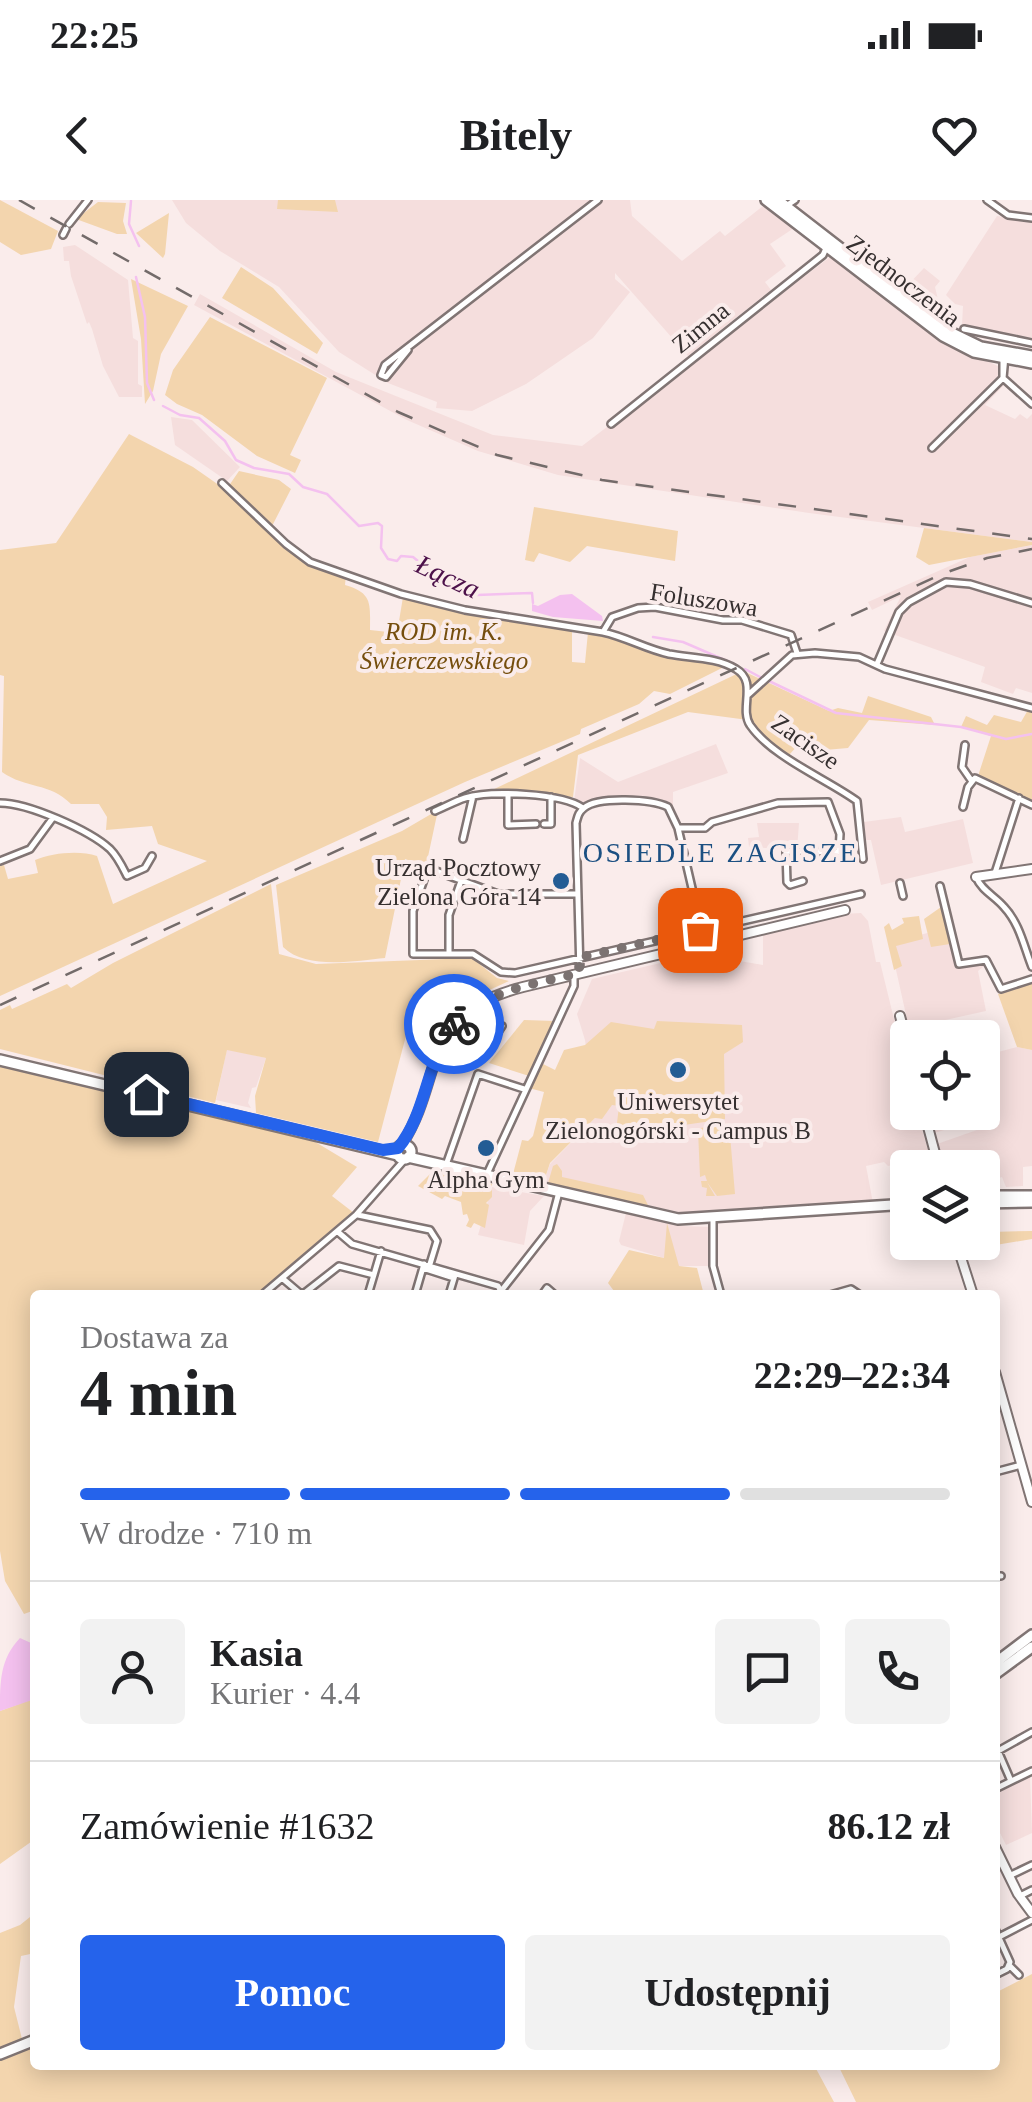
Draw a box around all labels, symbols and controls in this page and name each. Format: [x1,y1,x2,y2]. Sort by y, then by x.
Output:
text: 22:25 [50,14,139,56]
icon: back [50,108,105,163]
icon: heart [927,108,982,163]
text: Bitely [460,110,572,160]
street label: Zjednoczenia [842,229,966,332]
street label: Zimna [666,296,734,358]
water label: Łącza [410,548,485,605]
street label: Foluszowa [648,578,760,621]
park label: ROD im. K. Świerczewskiego [360,618,528,674]
street label: Zacisze [767,708,845,774]
district label: OSIEDLE ZACISZE [583,837,859,868]
place label: Urząd Pocztowy Zielona Góra 14 [375,854,541,910]
marker: Urząd Pocztowy Zielona Góra 14 [550,870,572,892]
pin [658,888,743,973]
icon: bag [673,903,728,958]
courier [404,974,504,1074]
icon: bike [427,997,482,1052]
map controls [890,1020,1000,1260]
button: locate [890,1020,1000,1130]
pin [104,1052,189,1137]
marker: Uniwersytet Zielonogórski - Campus B [667,1059,689,1081]
icon: home [119,1067,174,1122]
place label: Uniwersytet Zielonogórski - Campus B [545,1088,811,1144]
marker: Alpha Gym [475,1137,497,1159]
button: layers [890,1150,1000,1260]
place label: Alpha Gym [427,1166,545,1193]
text: Dostawa za [80,1319,228,1355]
text: 22:29–22:34 [754,1354,950,1396]
text: 4 min [80,1357,237,1429]
text: W drodze · 710 m [80,1515,312,1551]
button: person [80,1619,185,1724]
button: chat [715,1619,820,1724]
button: phone [845,1619,950,1724]
text: Kasia [210,1632,303,1674]
text: Kurier · 4.4 [210,1675,360,1711]
text: Zamówienie #1632 [80,1805,374,1847]
text: 86.12 zł [828,1805,950,1847]
button: Pomoc [80,1935,505,2050]
button: Udostępnij [525,1935,950,2050]

